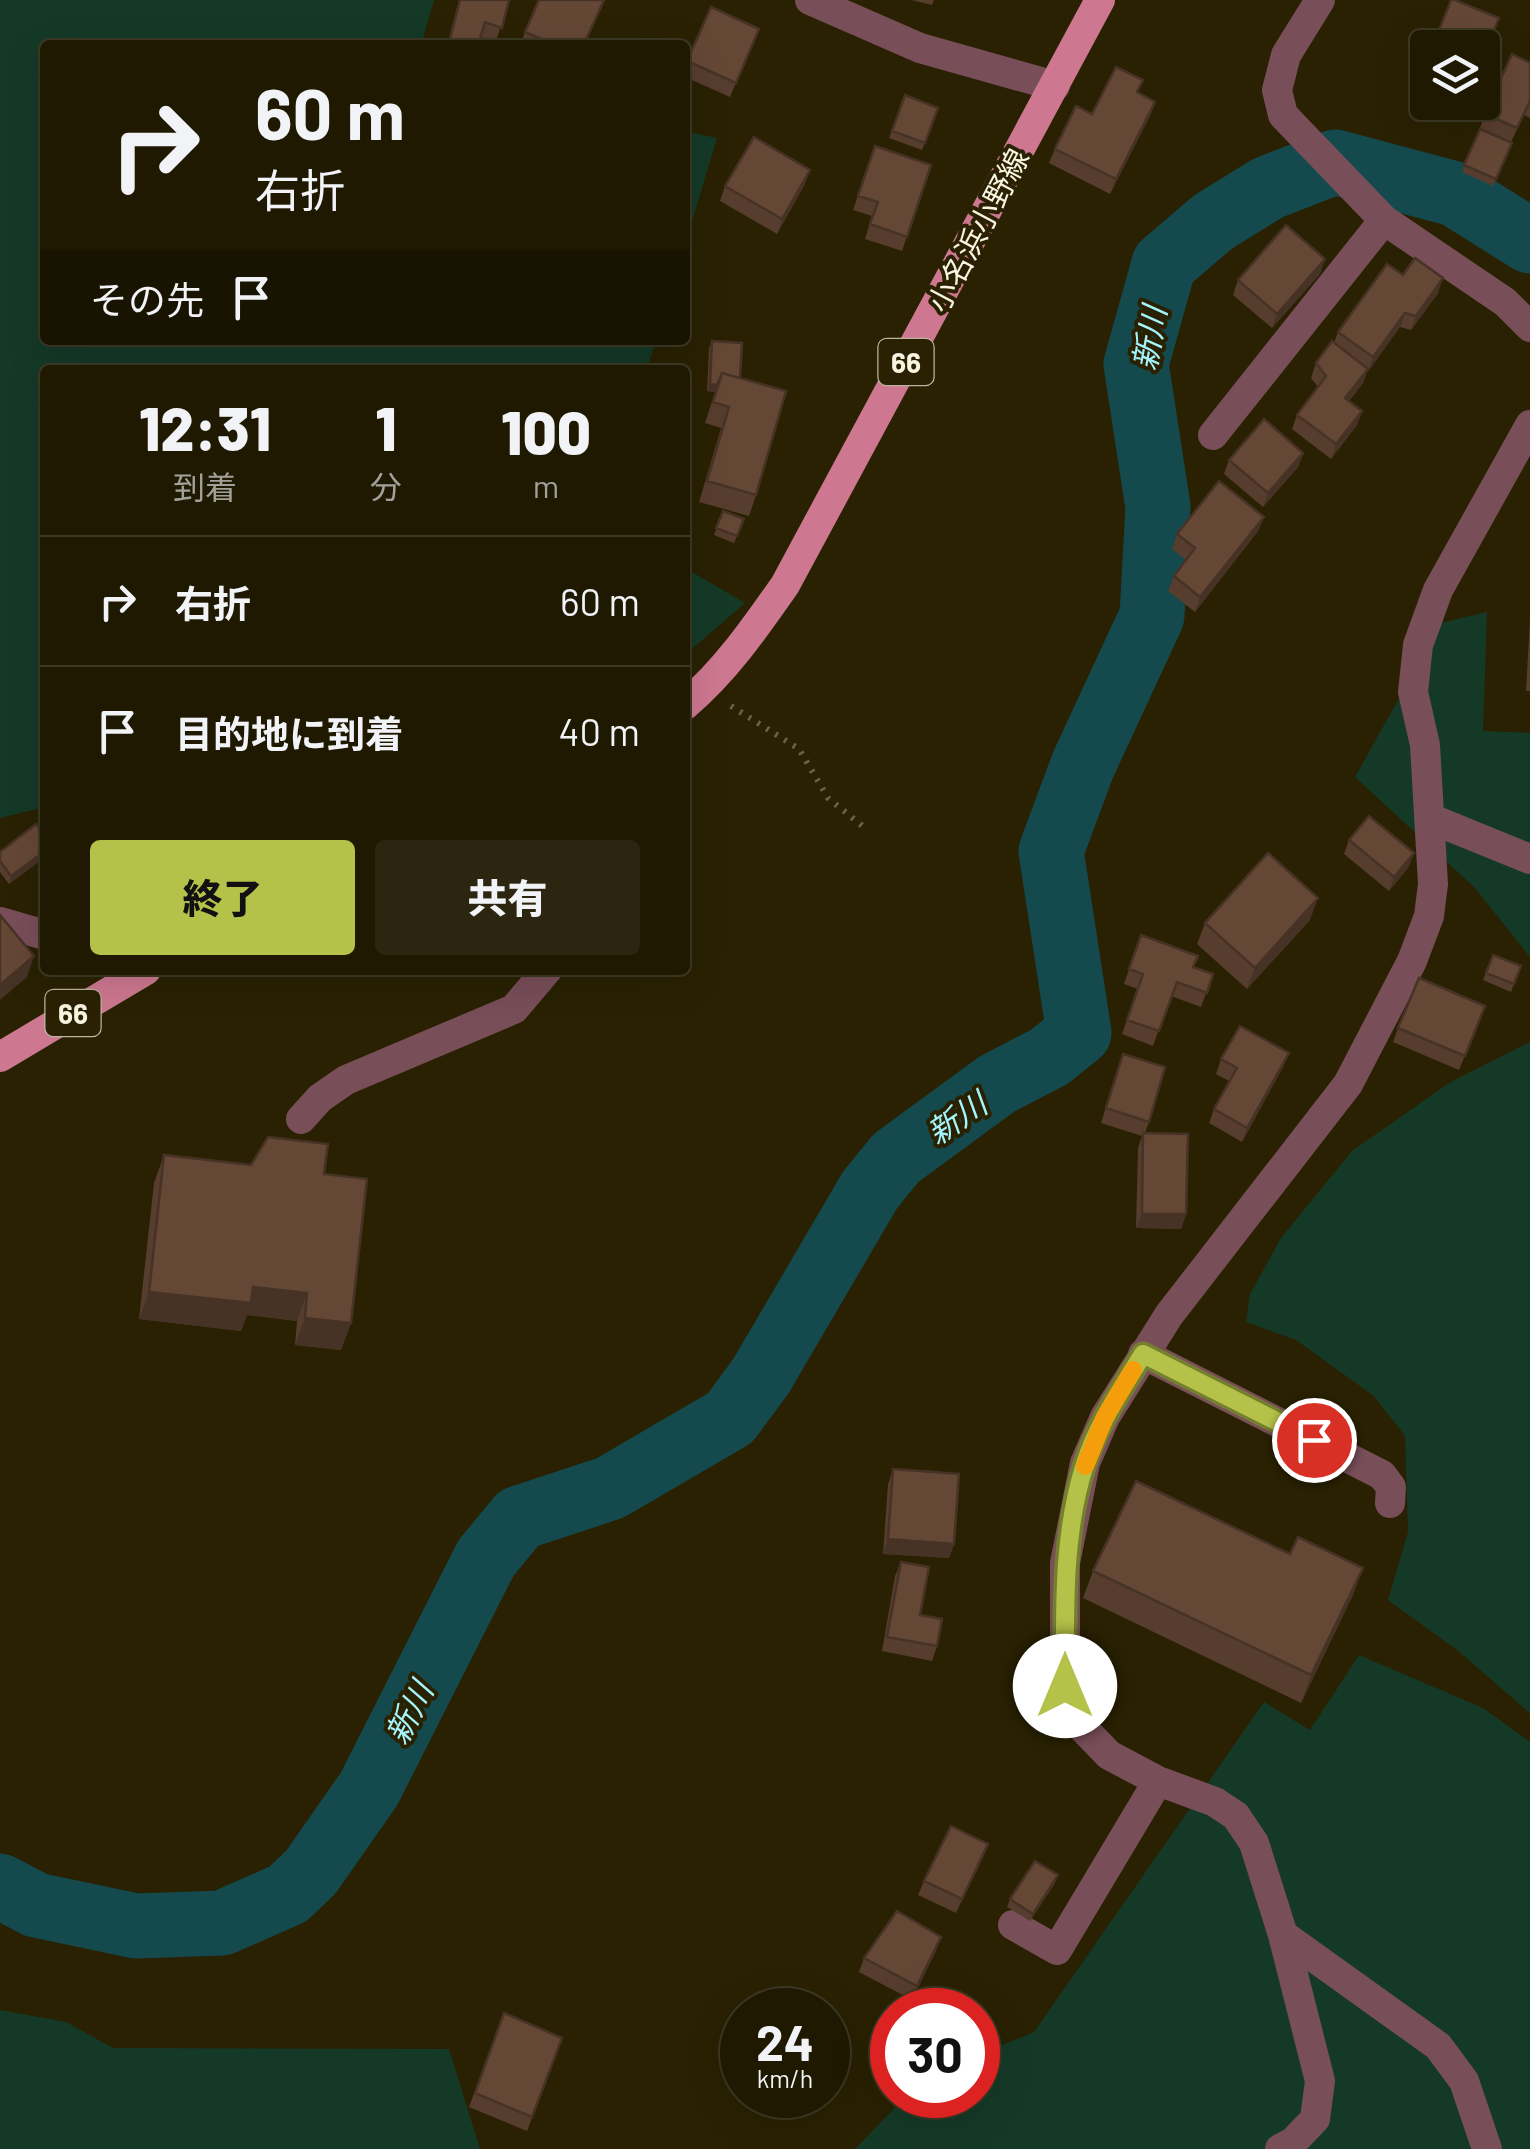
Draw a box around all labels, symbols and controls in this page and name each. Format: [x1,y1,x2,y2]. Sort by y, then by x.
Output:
map controls [1410,30,1500,120]
button: layers [1410,30,1500,120]
text: 60 m [255,70,405,154]
icon: right [90,80,220,210]
street label: 小名浜小野線 [919,142,1035,318]
text: 右折 [255,162,345,216]
icon: arrive [224,270,279,325]
text: その先 [90,276,204,322]
water label: 新川 [1124,300,1173,373]
road number: 66 [878,339,934,385]
text: 12:31 [139,391,271,463]
text: 1 [375,391,397,463]
text: 100 [501,395,591,467]
text: m [533,466,559,504]
text: 到着 [173,467,237,505]
text: 分 [370,467,402,505]
icon: right [90,574,145,629]
text: 60 m [560,578,640,624]
text: 右折 [175,580,251,626]
icon: arrive [90,704,145,759]
text: 40 m [559,708,640,754]
text: 目的地に到着 [175,710,403,756]
button: 終了 [90,840,355,955]
button: 共有 [375,840,640,955]
road number: 66 [46,990,100,1036]
water label: 新川 [919,1082,996,1151]
pin [1272,1398,1357,1483]
icon: arrive [1287,1413,1342,1468]
position arrow [1013,1634,1117,1738]
water label: 新川 [377,1672,441,1749]
speed limit sign: 30 [870,1988,1000,2118]
text: 24 [756,2011,814,2071]
text: km/h [757,2063,813,2093]

